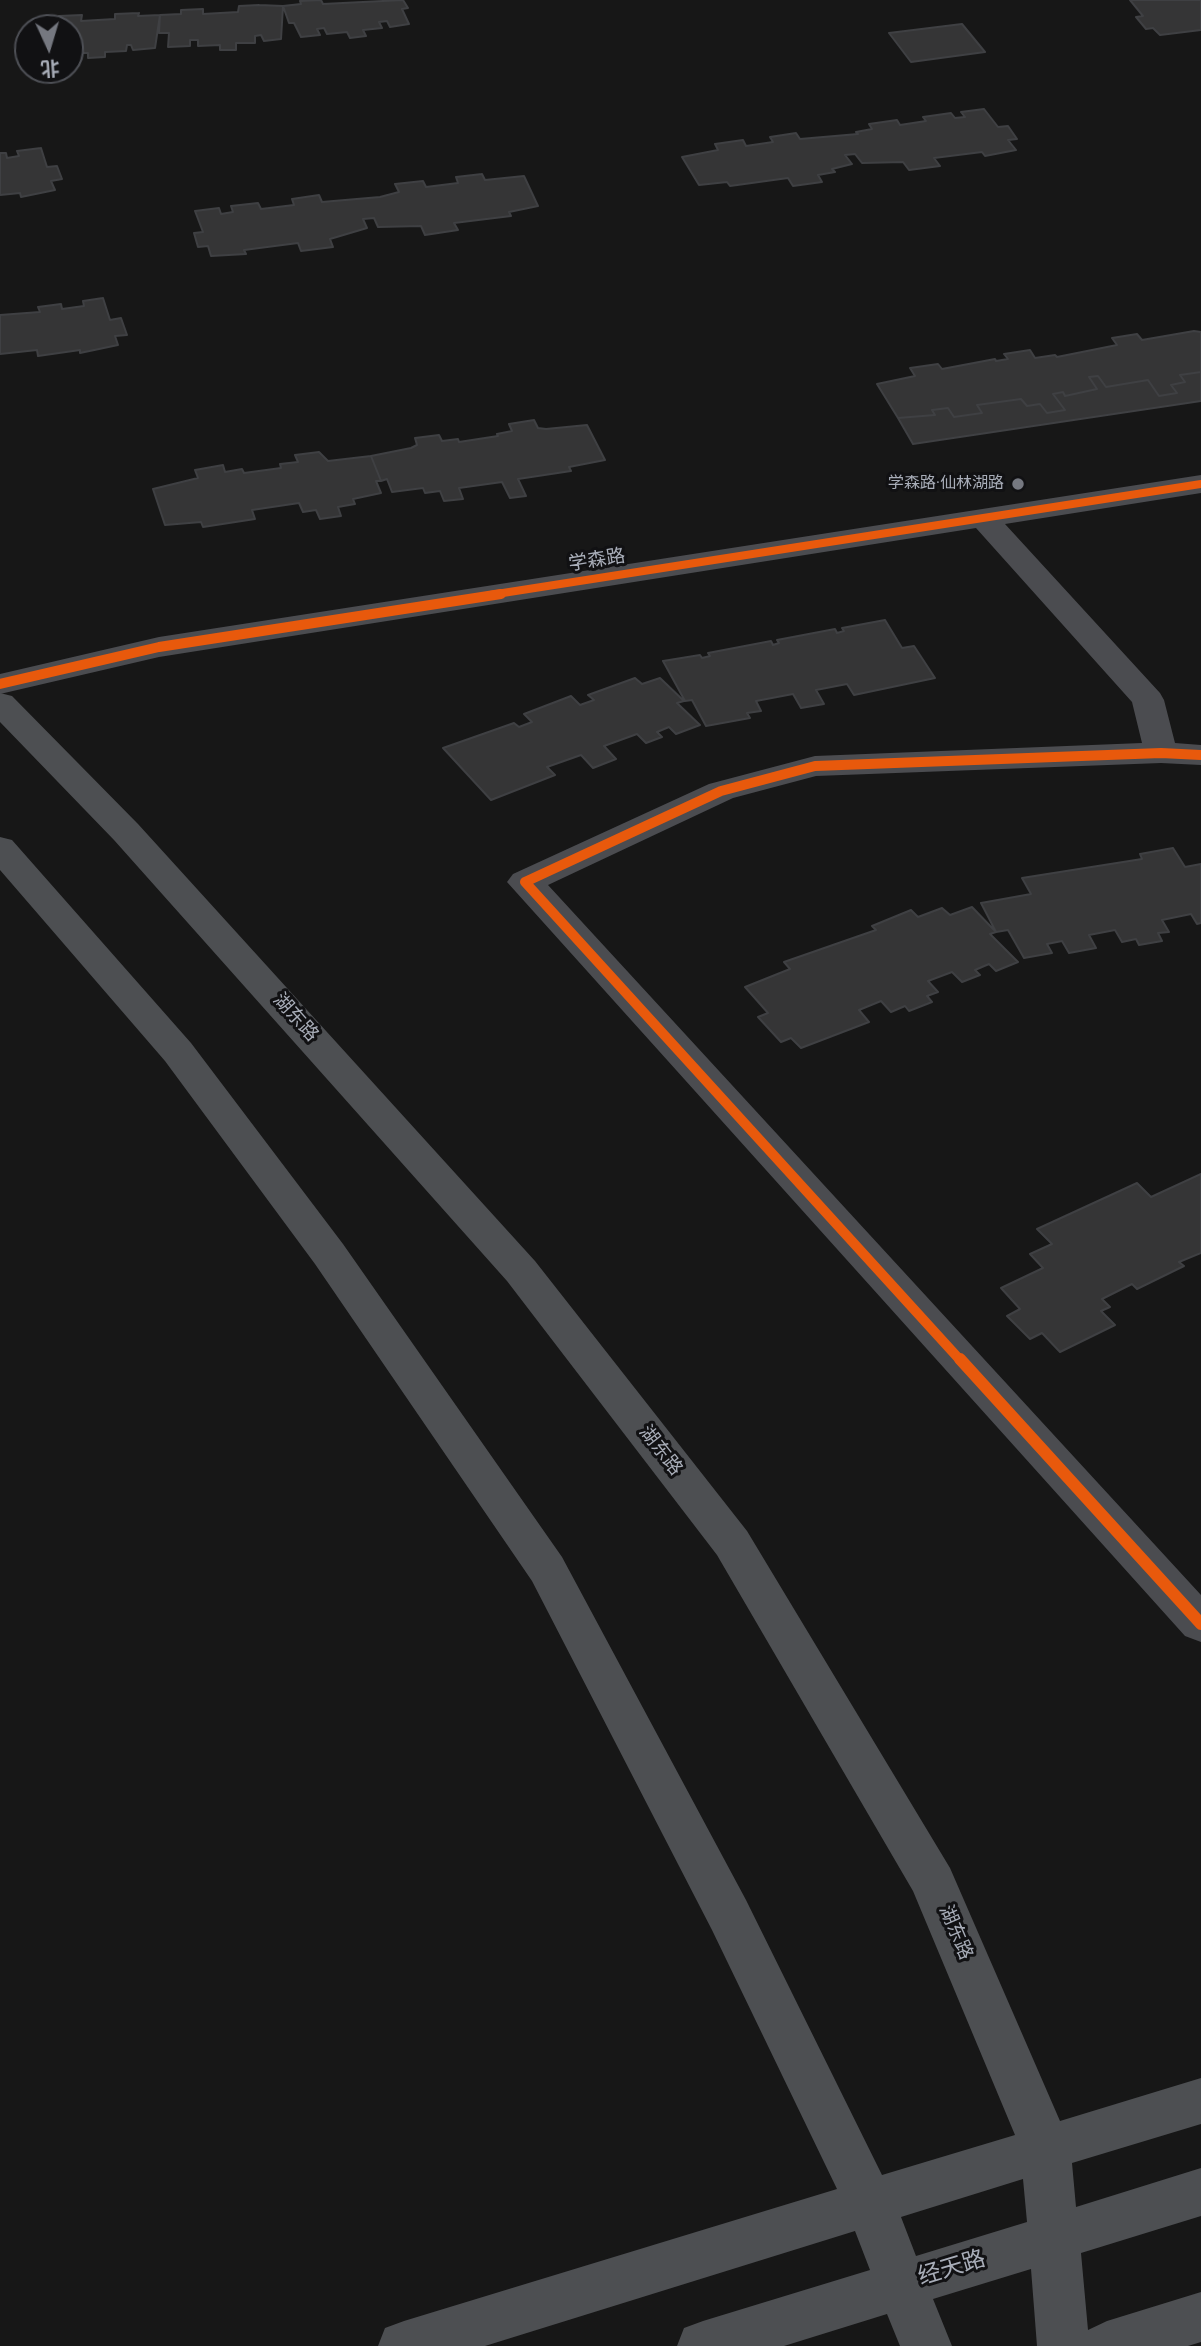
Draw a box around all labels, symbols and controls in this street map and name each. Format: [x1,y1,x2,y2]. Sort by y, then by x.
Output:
north arrow [14,14,84,84]
text: 北 [40,56,61,81]
place label: 学森路·仙林湖路 [888,474,1004,494]
marker: 学森路·仙林湖路 [1010,476,1026,492]
street label: 学森路 [567,545,627,577]
street label: 湖东路 [267,989,323,1047]
street label: 湖东路 [633,1422,687,1480]
street label: 湖东路 [933,1902,977,1964]
street label: 经天路 [915,2246,989,2292]

